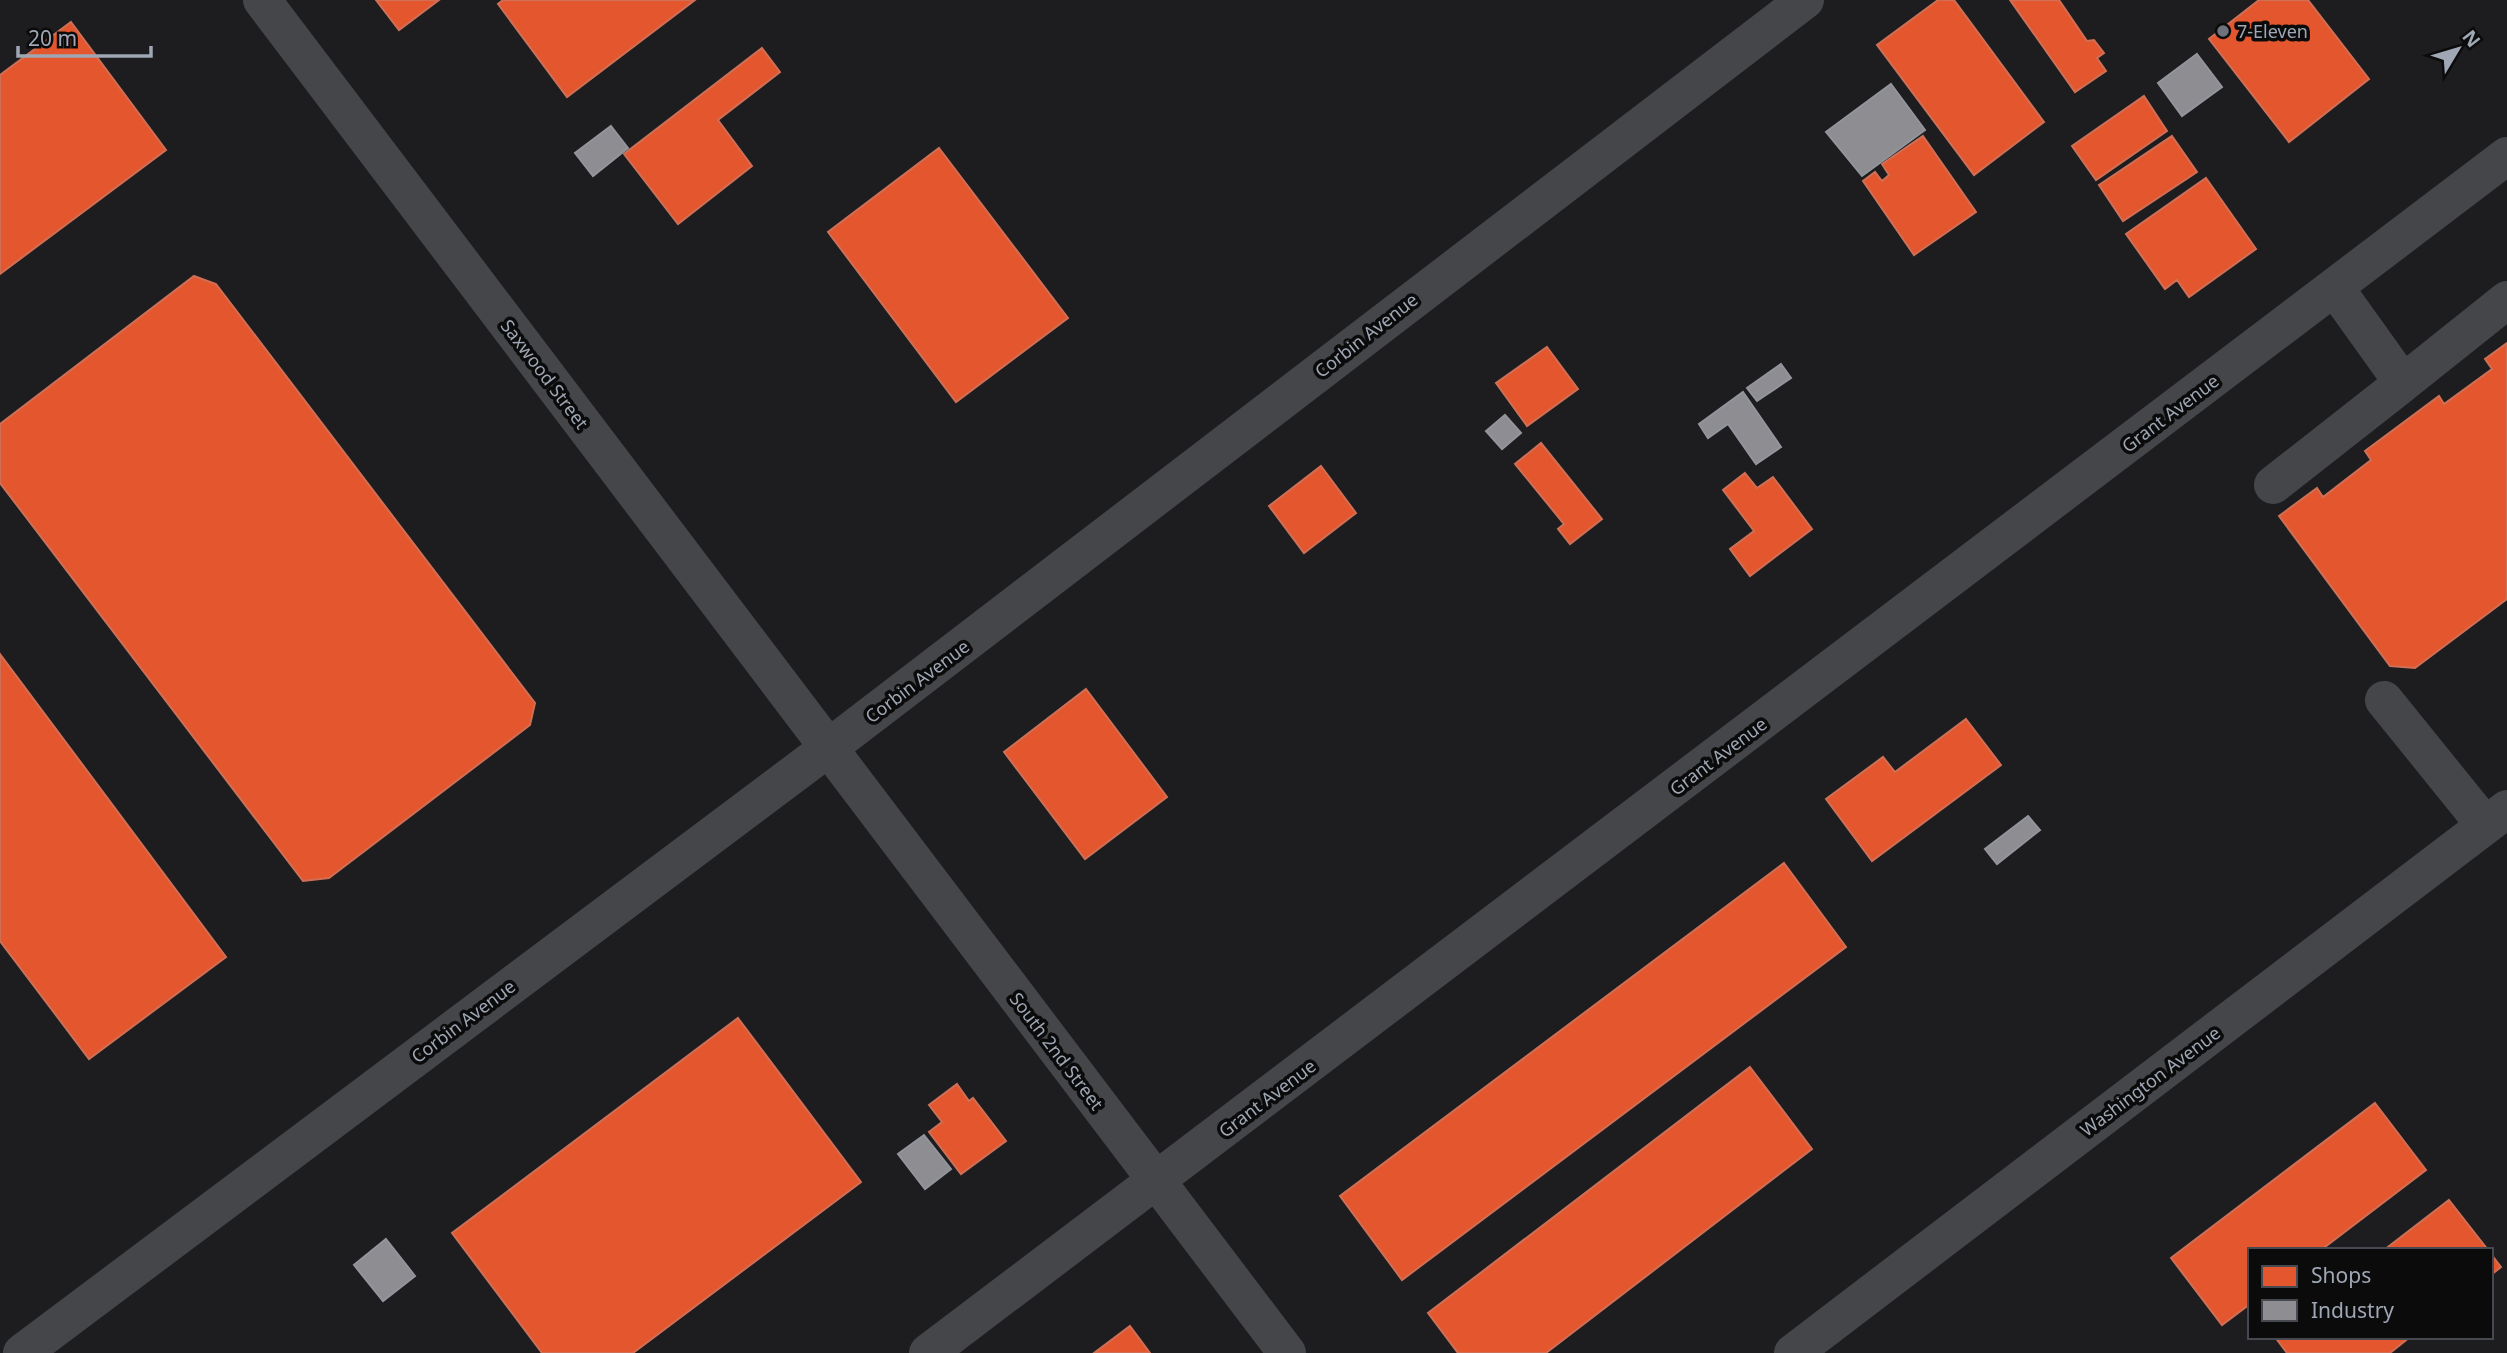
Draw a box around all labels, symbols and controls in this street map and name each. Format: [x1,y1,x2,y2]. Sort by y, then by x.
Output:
scale bar [18,14,150,58]
north arrow [2423,14,2493,84]
place label: 7-Eleven [2237,19,2308,43]
marker: 7-Eleven [2215,23,2231,39]
text: 20 m [28,24,77,52]
text: N [2456,24,2486,53]
street label: Corbin Avenue [1310,287,1422,383]
street label: Saxwood Street [496,314,594,434]
street label: Grant Avenue [2117,369,2223,457]
street label: Corbin Avenue [860,634,974,728]
street label: Grant Avenue [1665,712,1771,800]
street label: Corbin Avenue [406,974,520,1068]
street label: South 2nd Street [1005,987,1110,1115]
street label: Washington Avenue [2075,1020,2225,1142]
street label: Grant Avenue [1214,1054,1320,1142]
legend [2248,1248,2493,1339]
text: Shops [2311,1261,2371,1289]
text: Industry [2311,1296,2394,1324]

